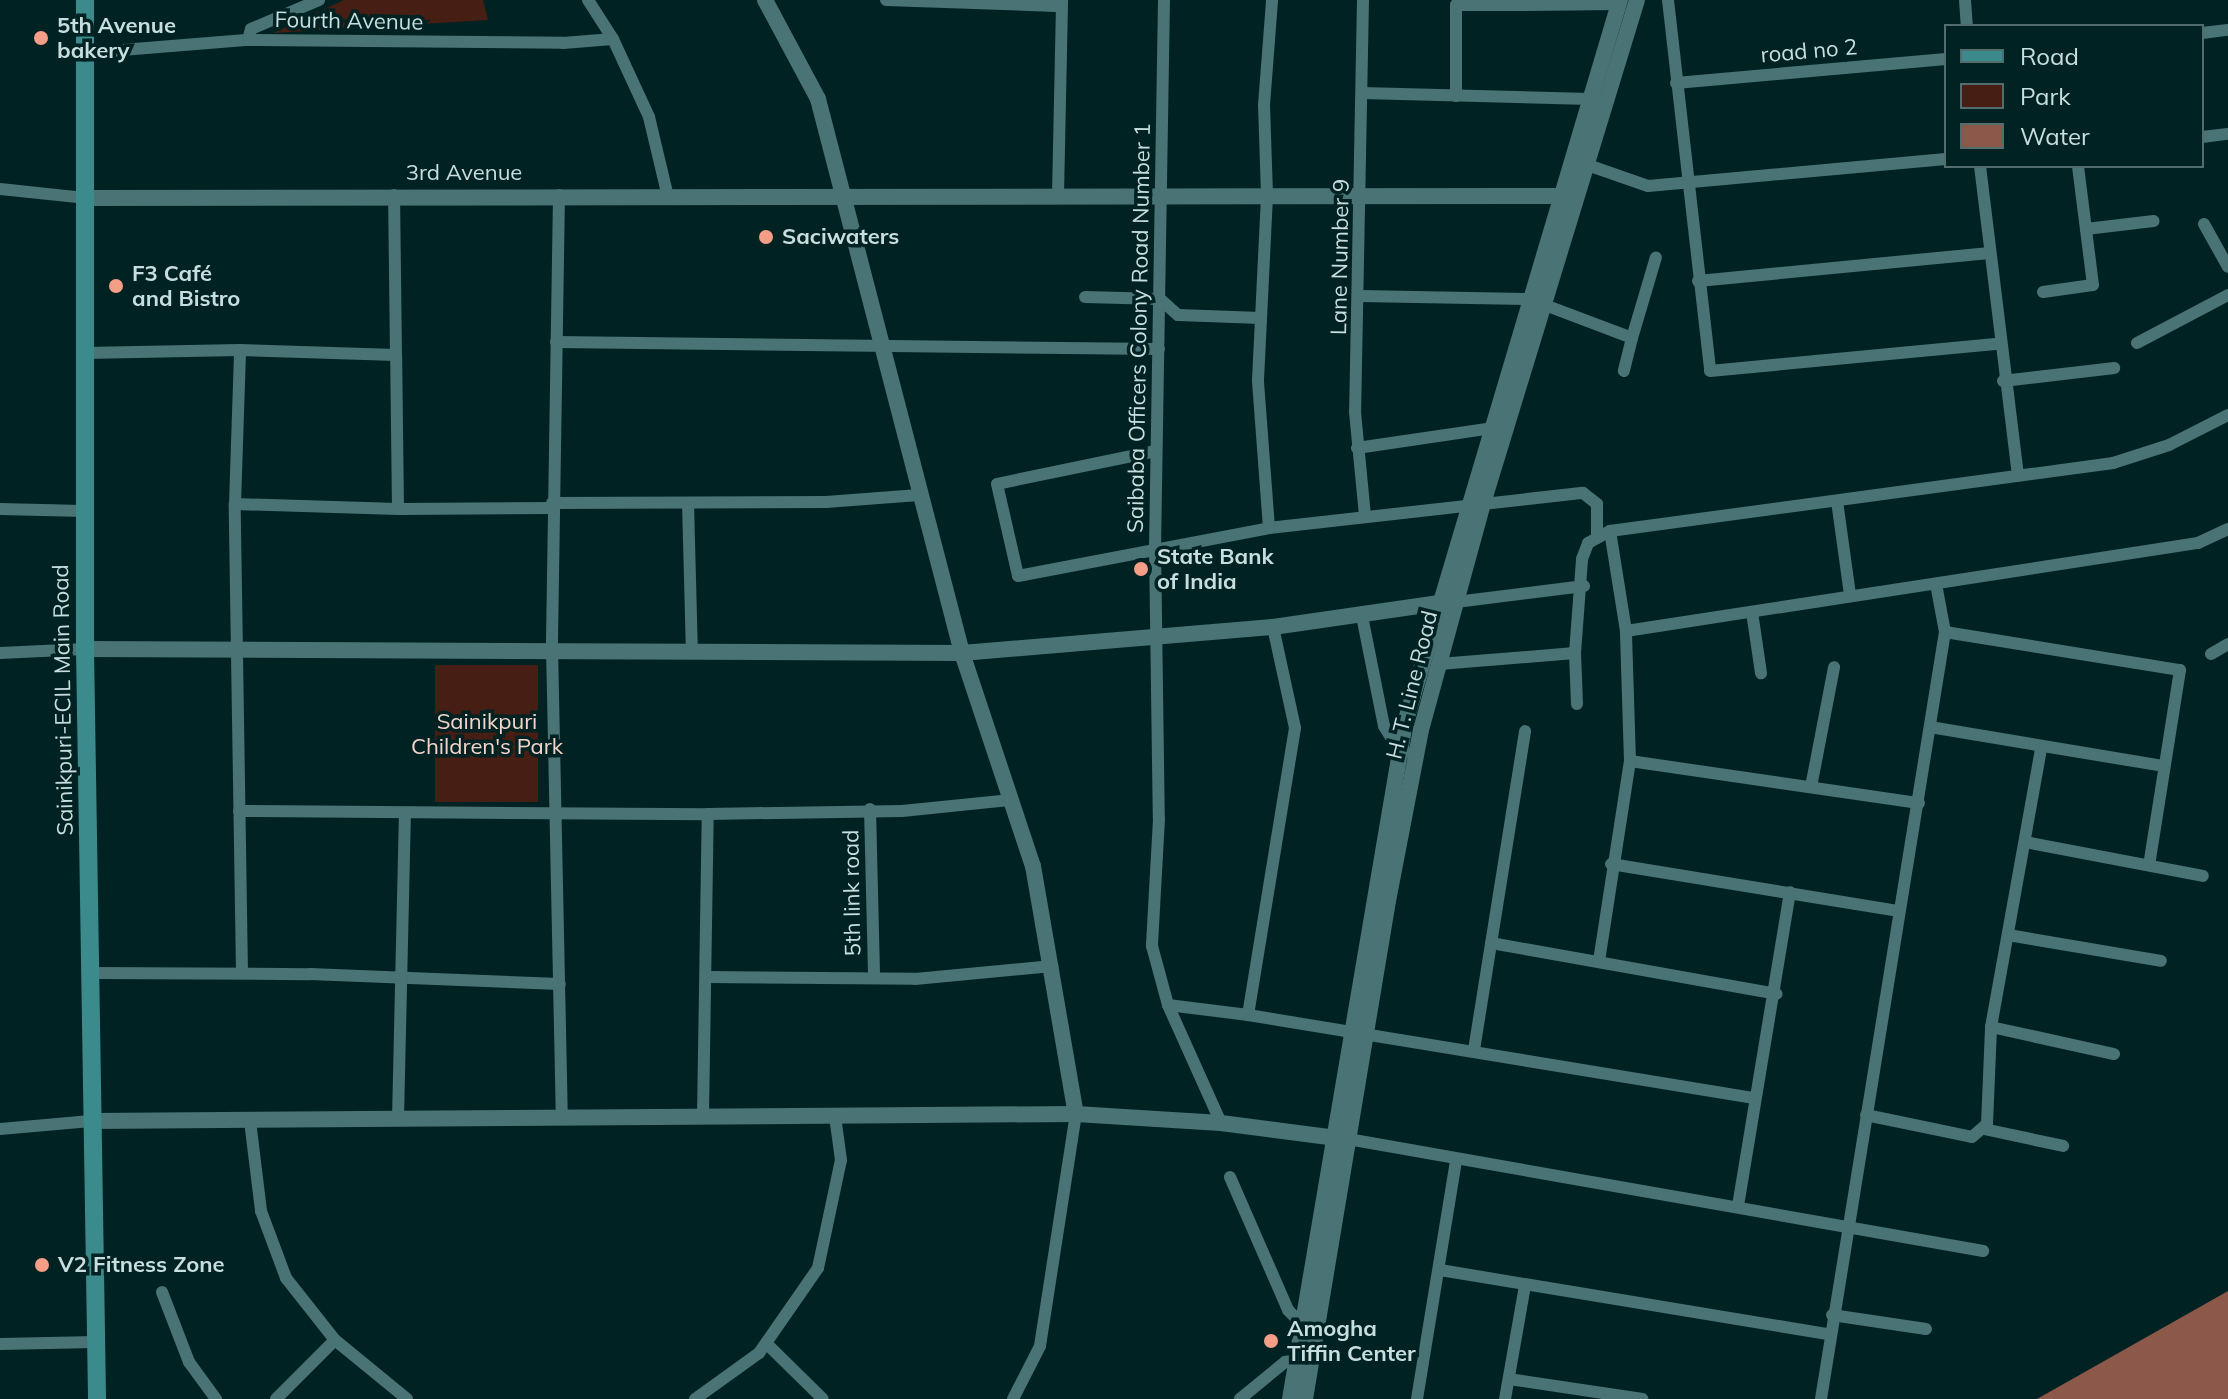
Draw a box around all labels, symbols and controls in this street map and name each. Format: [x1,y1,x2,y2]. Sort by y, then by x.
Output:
street label: Fourth Avenue [274,7,424,35]
place label: 5th Avenue bakery [57,12,176,64]
legend [1944,24,2204,168]
marker: 5th Avenue bakery [32,29,50,47]
street label: road no 2 [1760,34,1858,68]
text: Road [2020,41,2079,71]
text: Park [2020,81,2071,111]
text: Water [2020,121,2090,151]
street label: Saibaba Officers Colony Road Number 1 [1122,123,1156,533]
street label: 3rd Avenue [406,160,522,186]
street label: Lane Number 9 [1325,179,1355,335]
place label: Saciwaters [782,224,899,250]
marker: Saciwaters [757,228,775,246]
place label: F3 Café and Bistro [132,260,240,312]
marker: F3 Café and Bistro [107,277,125,295]
place label: State Bank of India [1157,543,1274,594]
marker: State Bank of India [1132,560,1150,578]
street label: Sainikpuri-ECIL Main Road [47,564,79,836]
street label: H. T. Line Road [1381,608,1443,762]
park label: Sainikpuri Children's Park [411,708,563,760]
street label: 5th link road [838,829,866,957]
place label: V2 Fitness Zone [58,1252,225,1278]
marker: V2 Fitness Zone [33,1256,51,1274]
place label: Amogha Tiffin Center [1287,1315,1416,1366]
marker: Amogha Tiffin Center [1262,1332,1280,1350]

